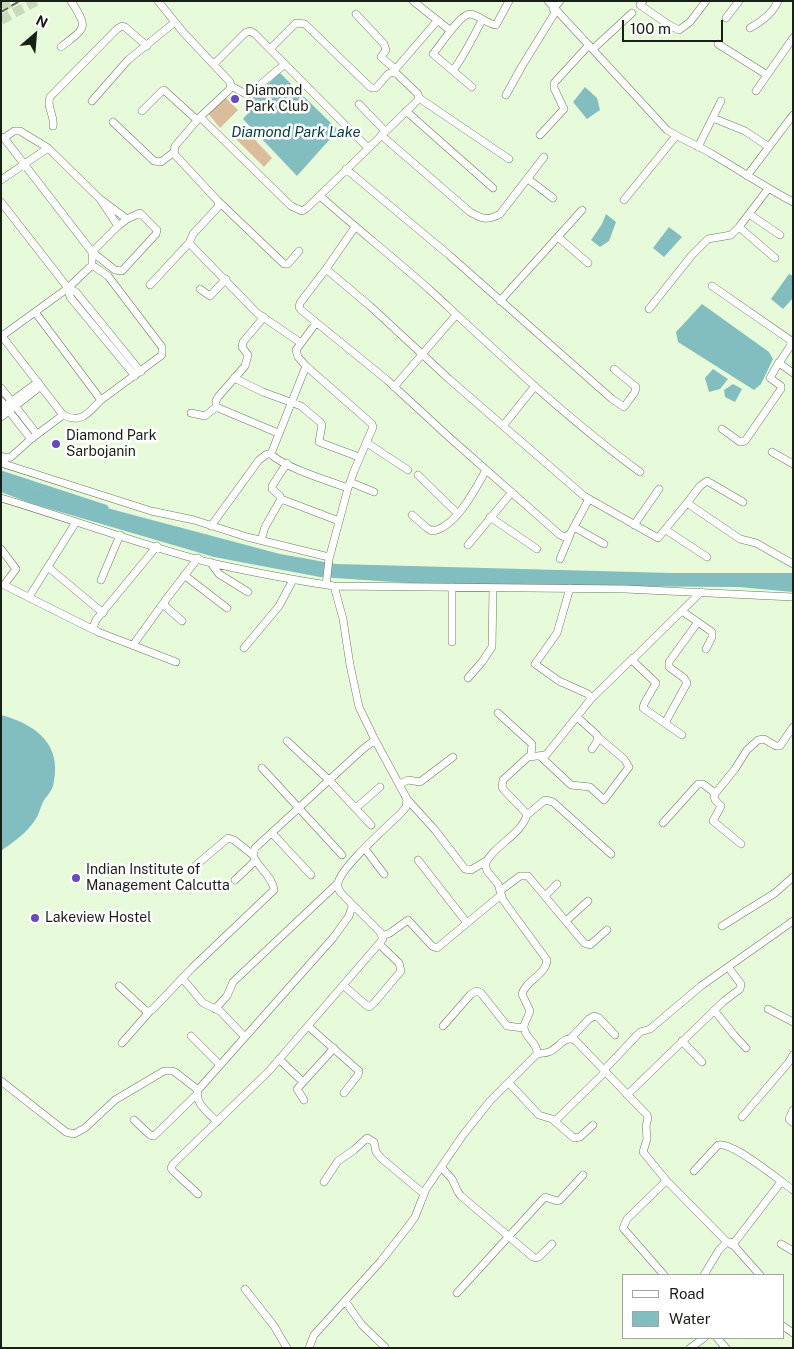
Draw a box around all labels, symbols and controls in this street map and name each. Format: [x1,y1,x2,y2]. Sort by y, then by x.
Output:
north arrow [10,10,60,60]
scale bar [624,10,725,42]
text: N [33,12,50,31]
text: 100 m [630,20,671,37]
place label: Diamond Park Club [245,83,308,115]
marker: Diamond Park Club [229,93,241,105]
water label: Diamond Park Lake [231,123,361,141]
place label: Diamond Park Sarbojanin [66,428,157,461]
marker: Diamond Park Sarbojanin [50,438,62,450]
place label: Indian Institute of Management Calcutta [86,862,230,894]
marker: Indian Institute of Management Calcutta [70,872,82,884]
place label: Lakeview Hostel [45,910,151,926]
marker: Lakeview Hostel [29,912,41,924]
legend [622,1274,784,1339]
text: Road [669,1285,705,1302]
text: Water [669,1310,711,1327]

